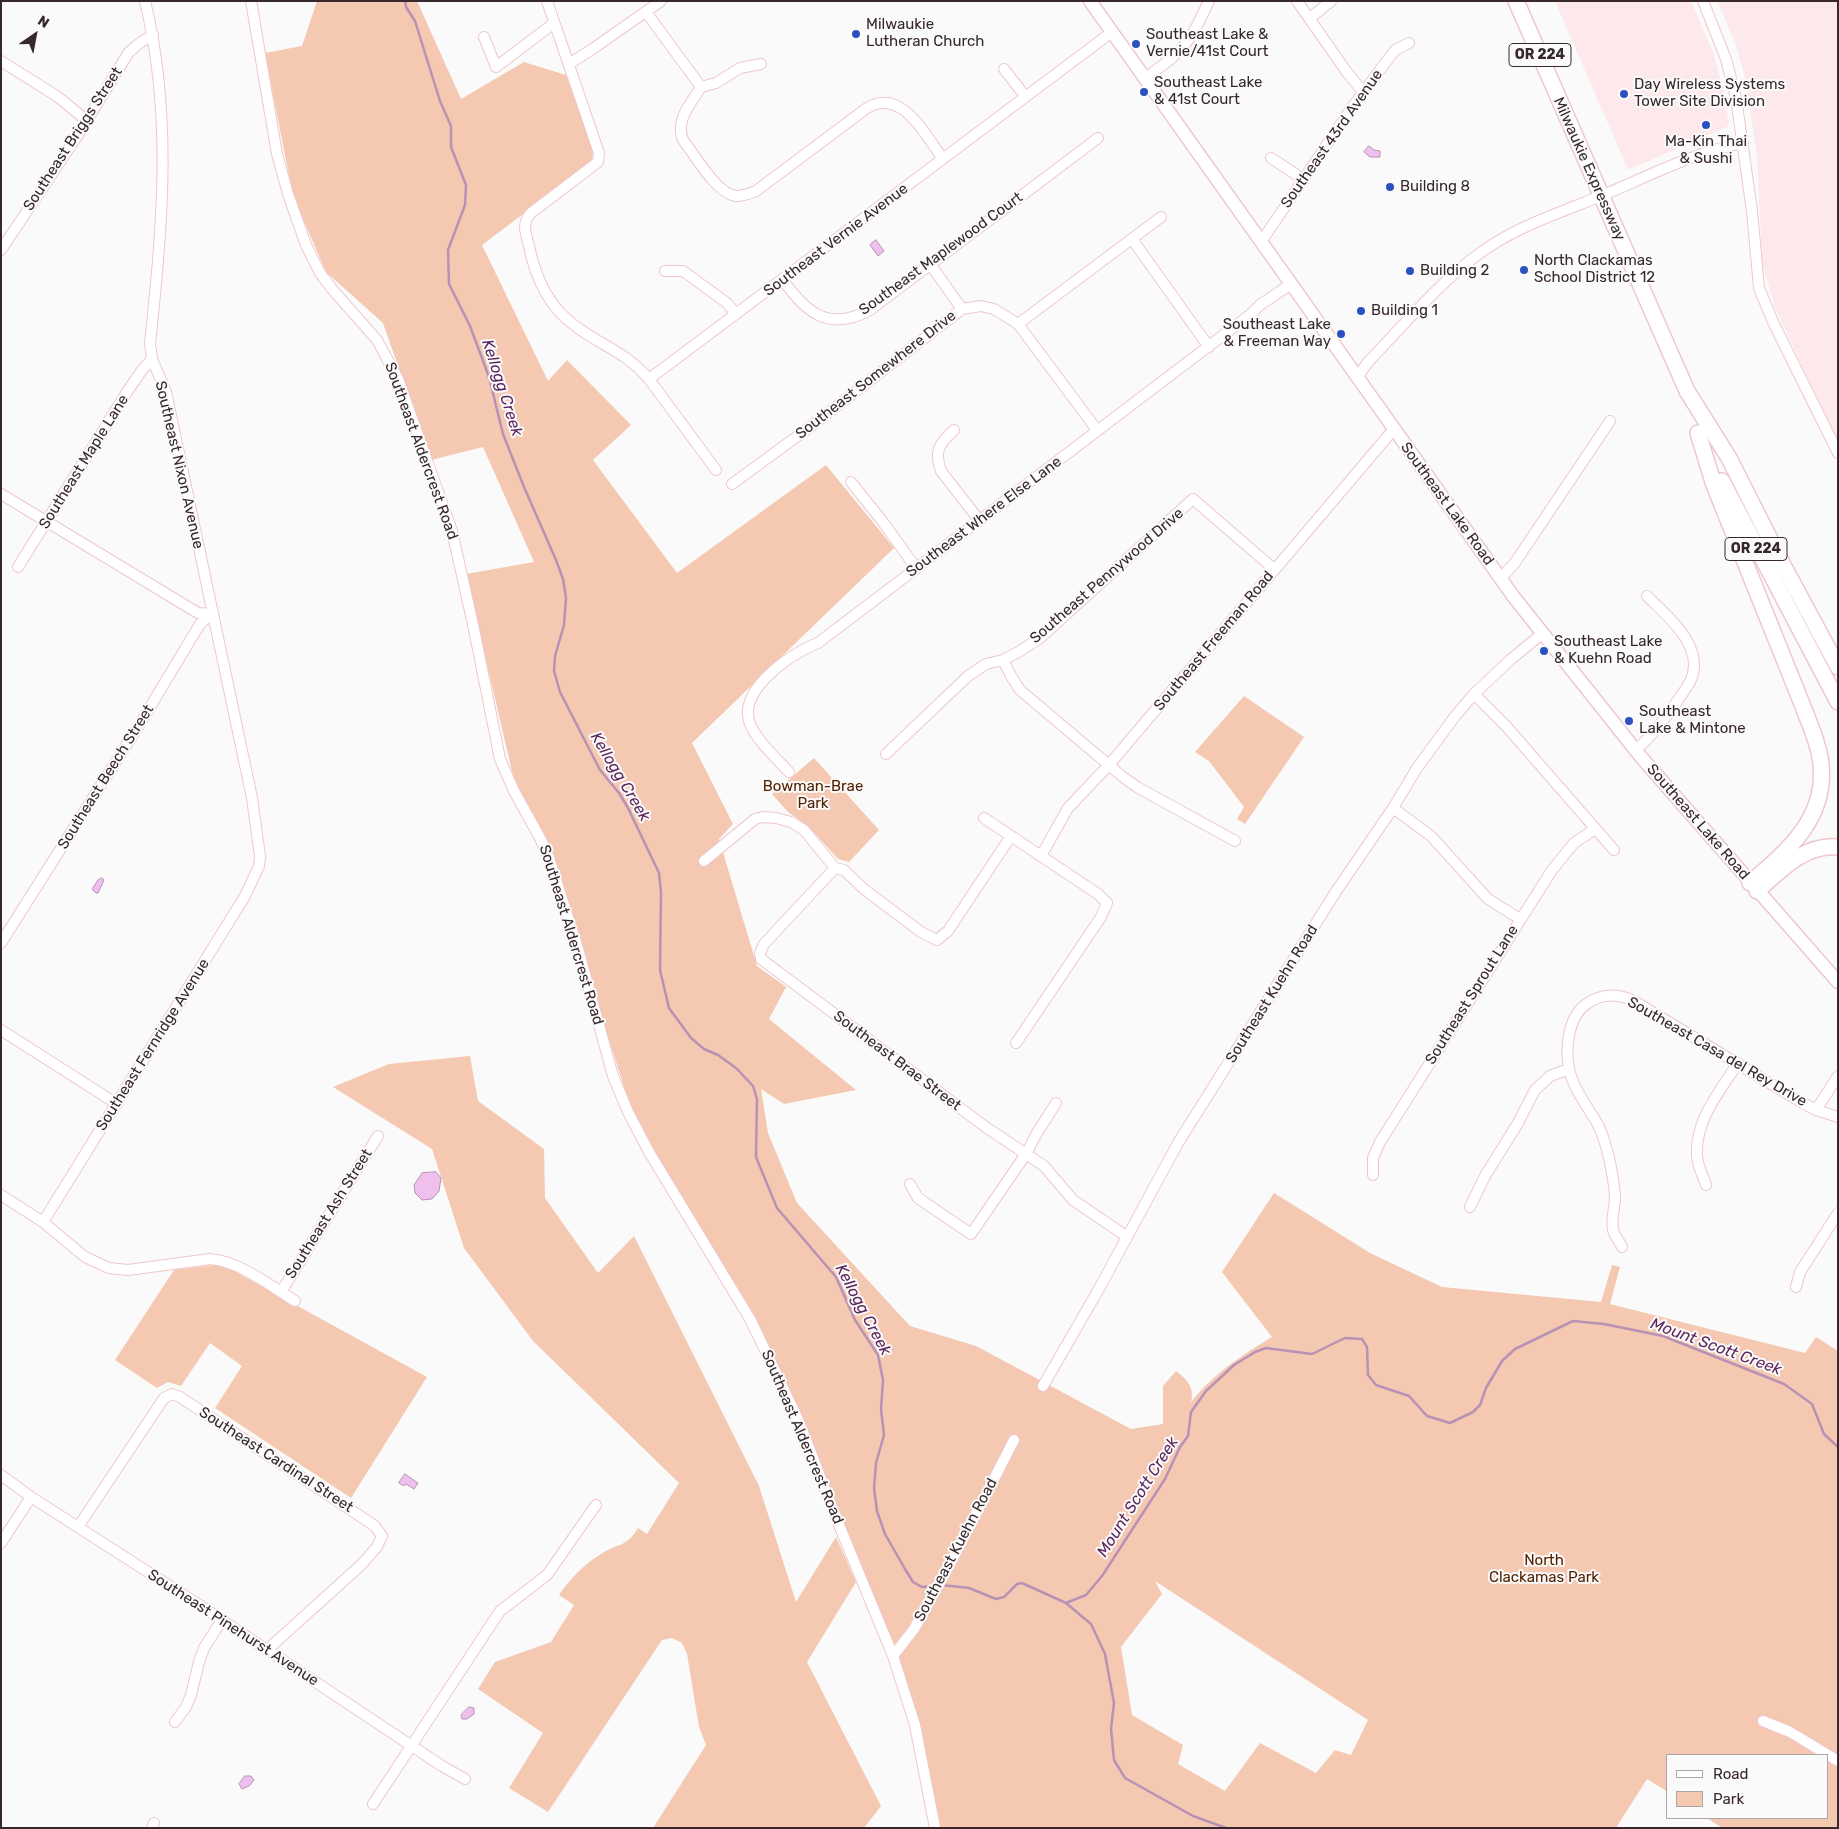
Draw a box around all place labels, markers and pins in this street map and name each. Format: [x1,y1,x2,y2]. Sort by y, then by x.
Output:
place label: Milwaukie Lutheran Church [866,16,984,51]
place label: Southeast Lake & Vernie/41st Court [1146,26,1268,61]
marker: Milwaukie Lutheran Church [850,28,862,40]
marker: Southeast Lake & Vernie/41st Court [1130,38,1142,50]
place label: Southeast Lake & 41st Court [1154,74,1262,109]
place label: Day Wireless Systems Tower Site Division [1634,76,1785,111]
marker: Southeast Lake & 41st Court [1138,86,1150,98]
marker: Day Wireless Systems Tower Site Division [1618,88,1630,100]
marker: Ma-Kin Thai & Sushi [1700,119,1712,131]
place label: Ma-Kin Thai & Sushi [1665,133,1747,168]
place label: Building 8 [1400,178,1470,196]
marker: Building 8 [1384,181,1396,193]
place label: North Clackamas School District 12 [1534,252,1655,287]
place label: Building 2 [1420,262,1489,280]
marker: North Clackamas School District 12 [1518,264,1530,276]
marker: Building 2 [1404,265,1416,277]
place label: Building 1 [1371,302,1438,320]
marker: Building 1 [1355,305,1367,317]
place label: Southeast Lake & Freeman Way [1223,316,1331,351]
marker: Southeast Lake & Freeman Way [1335,328,1347,340]
place label: Southeast Lake & Kuehn Road [1554,633,1662,668]
marker: Southeast Lake & Kuehn Road [1538,645,1550,657]
place label: Southeast Lake & Mintone [1639,703,1746,738]
marker: Southeast Lake & Mintone [1623,715,1635,727]

